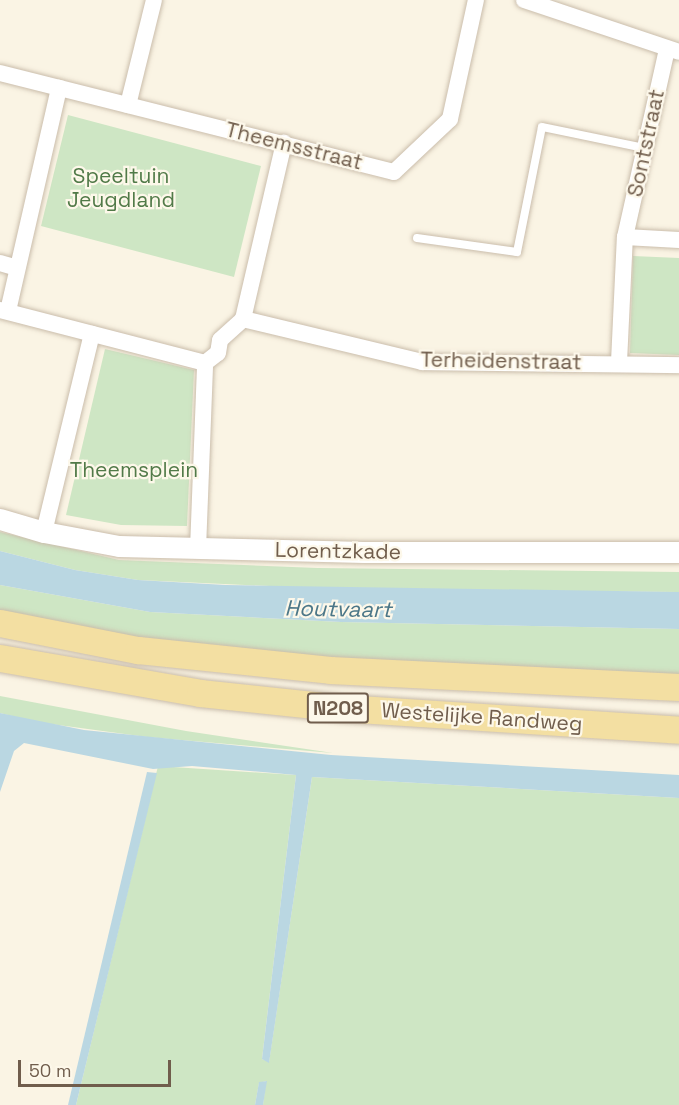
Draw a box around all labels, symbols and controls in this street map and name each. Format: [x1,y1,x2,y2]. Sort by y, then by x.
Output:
street label: Sontstraat [622,87,670,199]
street label: Theemsstraat [223,117,365,175]
park label: Speeltuin Jeugdland [67,163,175,213]
street label: Terheidenstraat [420,347,582,375]
park label: Theemsplein [70,457,198,483]
street label: Lorentzkade [275,537,401,565]
water label: Houtvaart [284,595,392,623]
road number: N208 [306,691,370,725]
street label: Westelijke Randweg [381,697,583,737]
scale bar [21,1048,174,1086]
text: 50 m [29,1059,71,1082]

